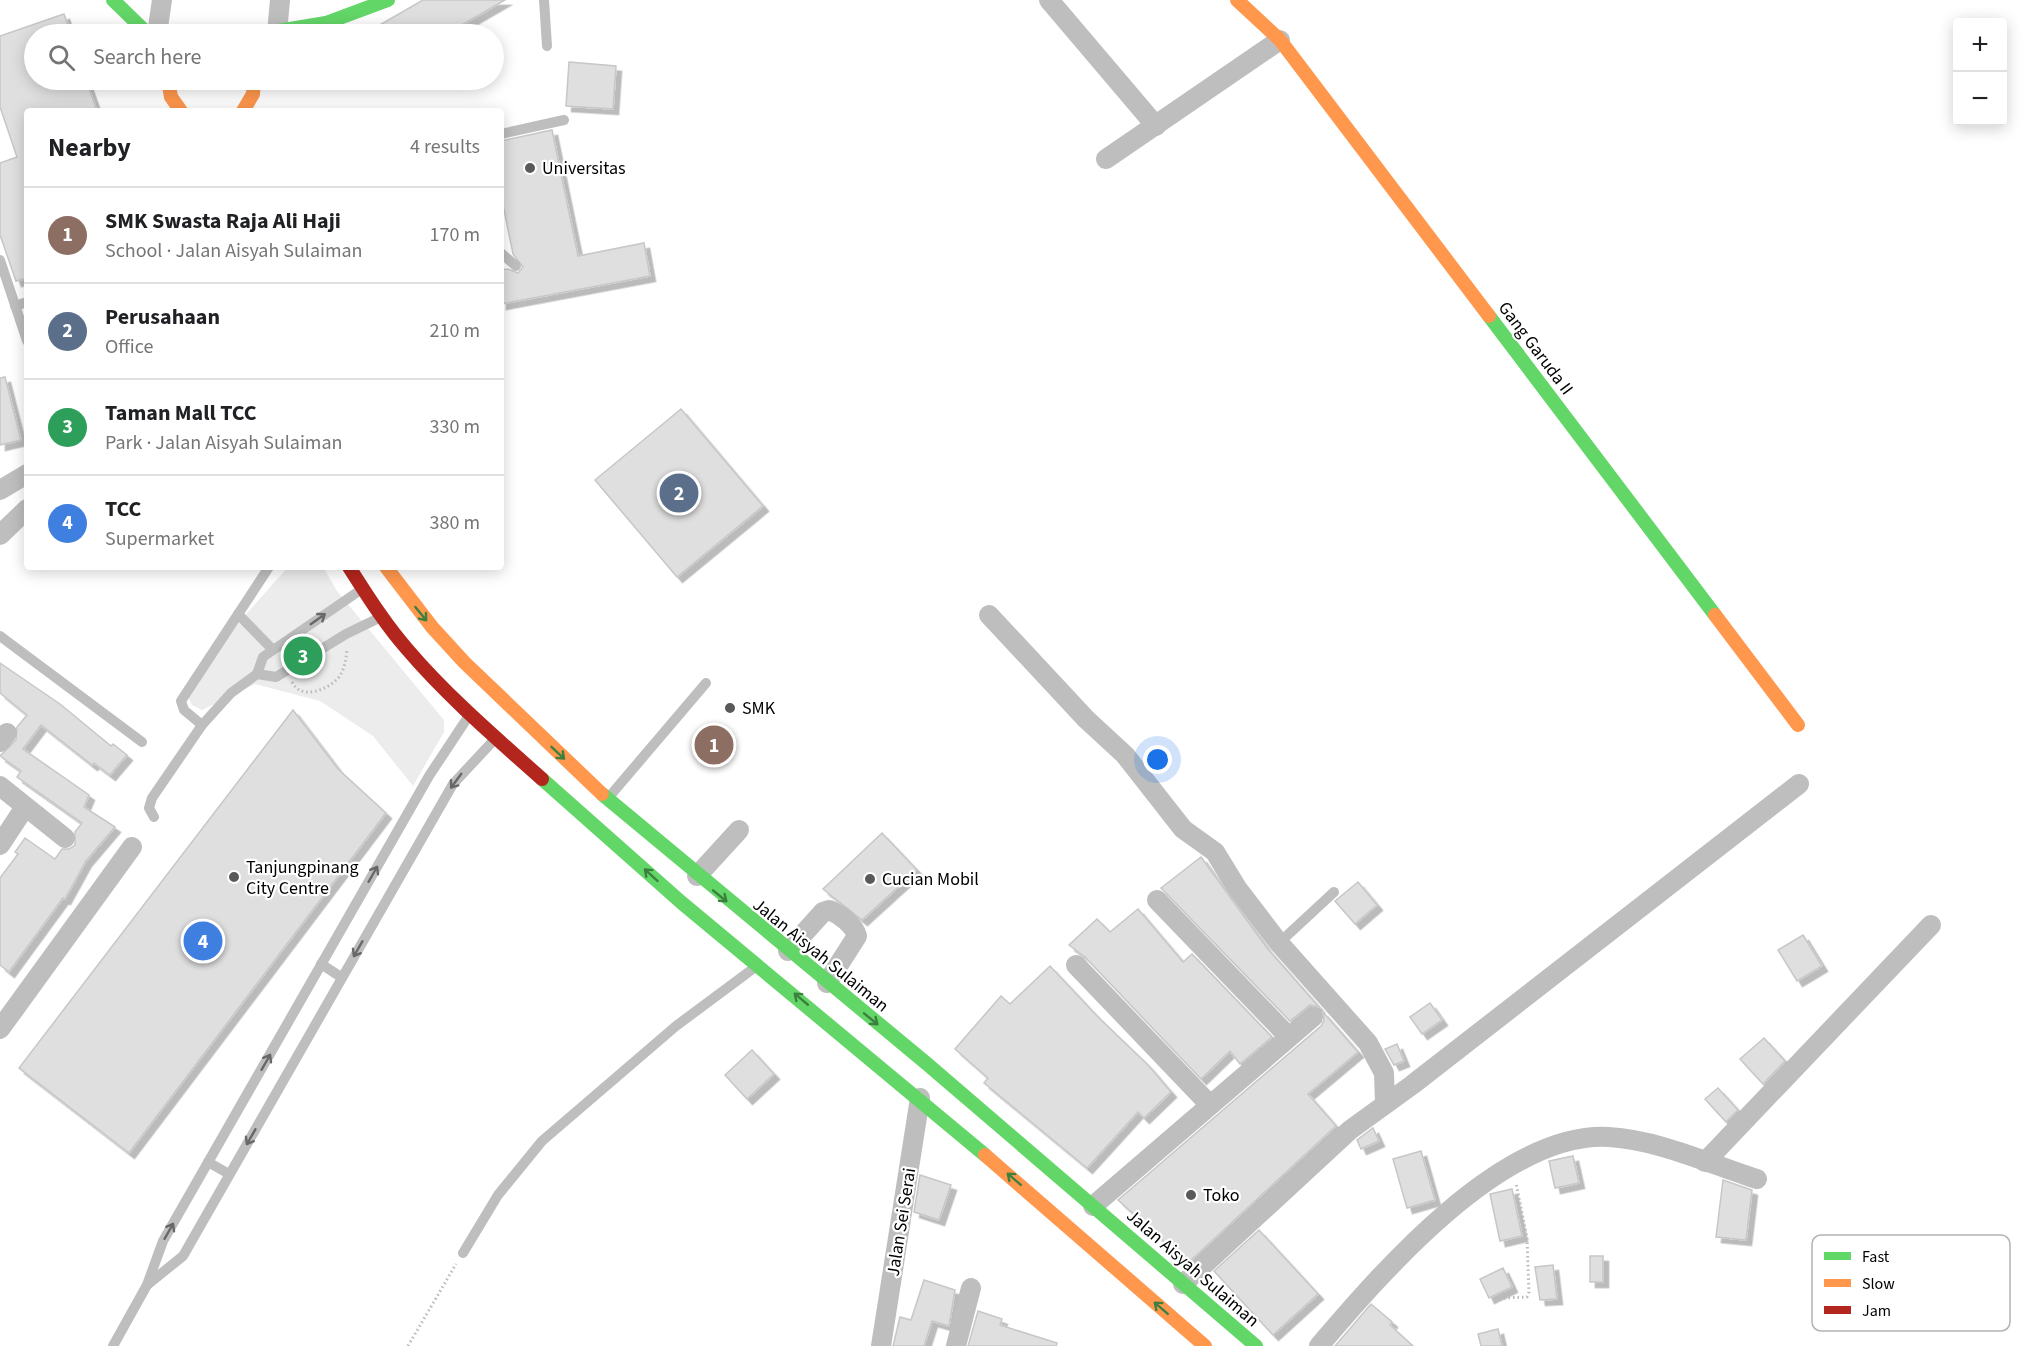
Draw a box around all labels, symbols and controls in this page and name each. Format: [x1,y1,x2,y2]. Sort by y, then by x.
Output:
map controls [1953,18,2007,126]
button: + [1953,18,2007,72]
search box [24,24,504,90]
icon: search [45,41,78,74]
text: Search here [93,41,201,73]
button: − [1953,72,2007,126]
text: Nearby [48,129,131,166]
text: 4 results [410,133,480,161]
place label: Universitas [542,156,626,181]
marker: Universitas [523,161,537,175]
text: SMK Swasta Raja Ali Haji [105,205,341,237]
text: 1 [62,221,73,249]
text: 170 m [430,221,480,249]
text: School · Jalan Aisyah Sulaiman [105,237,363,265]
street label: Gang Garuda II [1492,296,1579,400]
text: Perusahaan [105,301,220,333]
text: 2 [62,317,73,345]
text: 210 m [430,317,480,345]
text: Office [105,333,153,361]
text: Taman Mall TCC [105,397,257,429]
text: 3 [62,413,73,441]
text: 330 m [430,413,480,441]
text: Park · Jalan Aisyah Sulaiman [105,429,342,457]
pin: 2 [660,470,698,516]
text: TCC [105,493,141,525]
text: 4 [62,509,73,537]
text: 380 m [430,509,480,537]
text: Supermarket [105,525,214,553]
one-way arrow [415,606,428,622]
one-way arrow [309,613,325,625]
pin: 3 [284,634,322,678]
place label: SMK [742,696,776,721]
marker: SMK [723,701,737,715]
pin: 1 [694,722,734,768]
your location [1143,745,1172,774]
one-way arrow [550,746,565,760]
one-way arrow [450,772,462,788]
place label: Tanjungpinang City Centre [246,855,359,901]
one-way arrow [367,866,379,883]
place label: Cucian Mobil [882,867,979,892]
one-way arrow [643,868,658,882]
marker: Tanjungpinang City Centre [227,870,241,884]
marker: Cucian Mobil [863,872,877,886]
one-way arrow [712,889,728,902]
street label: Jalan Aisyah Sulaiman [747,893,894,1018]
pin: 4 [184,918,222,964]
one-way arrow [351,940,363,957]
one-way arrow [794,992,809,1006]
one-way arrow [863,1012,879,1025]
one-way arrow [260,1053,272,1070]
one-way arrow [245,1127,256,1145]
street label: Jalan Sei Serai [881,1166,922,1278]
one-way arrow [1007,1172,1022,1186]
place label: Toko [1203,1183,1240,1208]
marker: Toko [1184,1188,1198,1202]
street label: Jalan Aisyah Sulaiman [1121,1204,1264,1333]
one-way arrow [163,1223,175,1240]
legend [1812,1235,2010,1331]
text: Fast [1862,1246,1890,1268]
text: Slow [1862,1273,1895,1295]
text: Jam [1862,1300,1891,1322]
one-way arrow [1154,1301,1169,1315]

